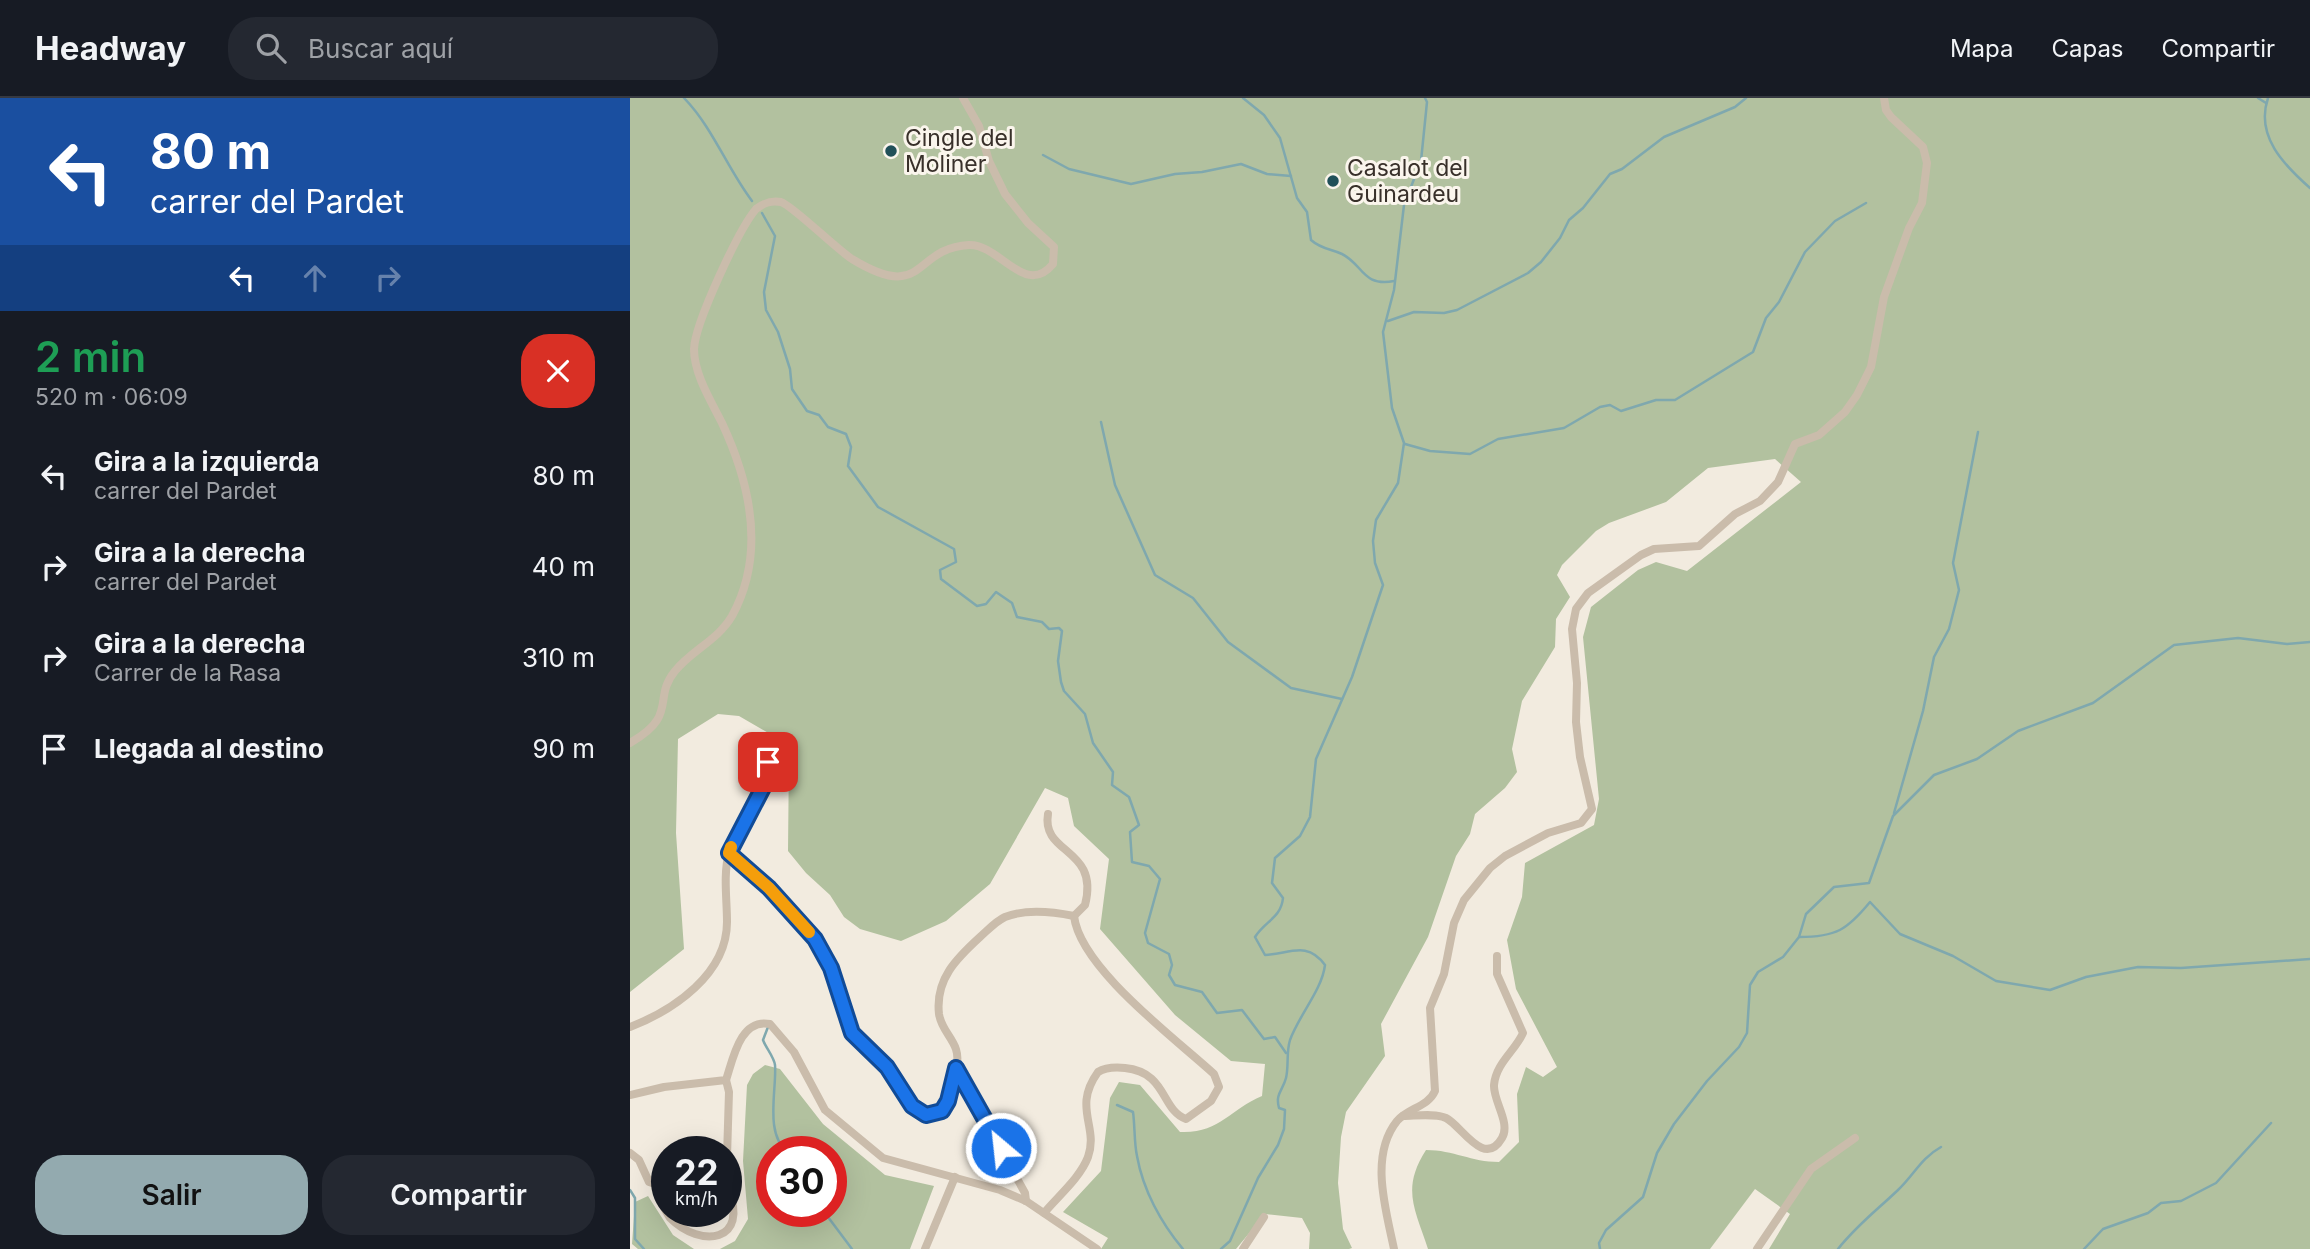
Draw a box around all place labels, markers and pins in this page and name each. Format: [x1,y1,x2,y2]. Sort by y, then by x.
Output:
place label: Cingle del Moliner [905,124,1014,178]
marker: Cingle del Moliner [883,143,899,159]
place label: Casalot del Guinardeu [1347,154,1468,208]
marker: Casalot del Guinardeu [1325,173,1341,189]
pin [738,732,798,792]

